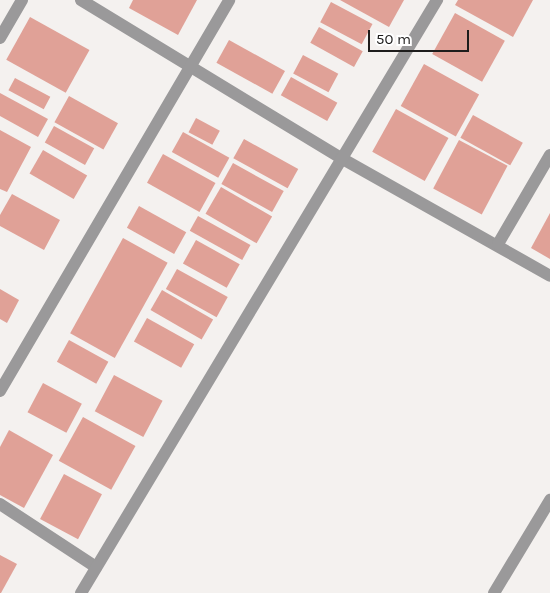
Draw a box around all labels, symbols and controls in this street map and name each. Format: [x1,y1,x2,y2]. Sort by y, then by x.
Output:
scale bar [370,20,471,52]
text: 50 m [376,30,411,48]

